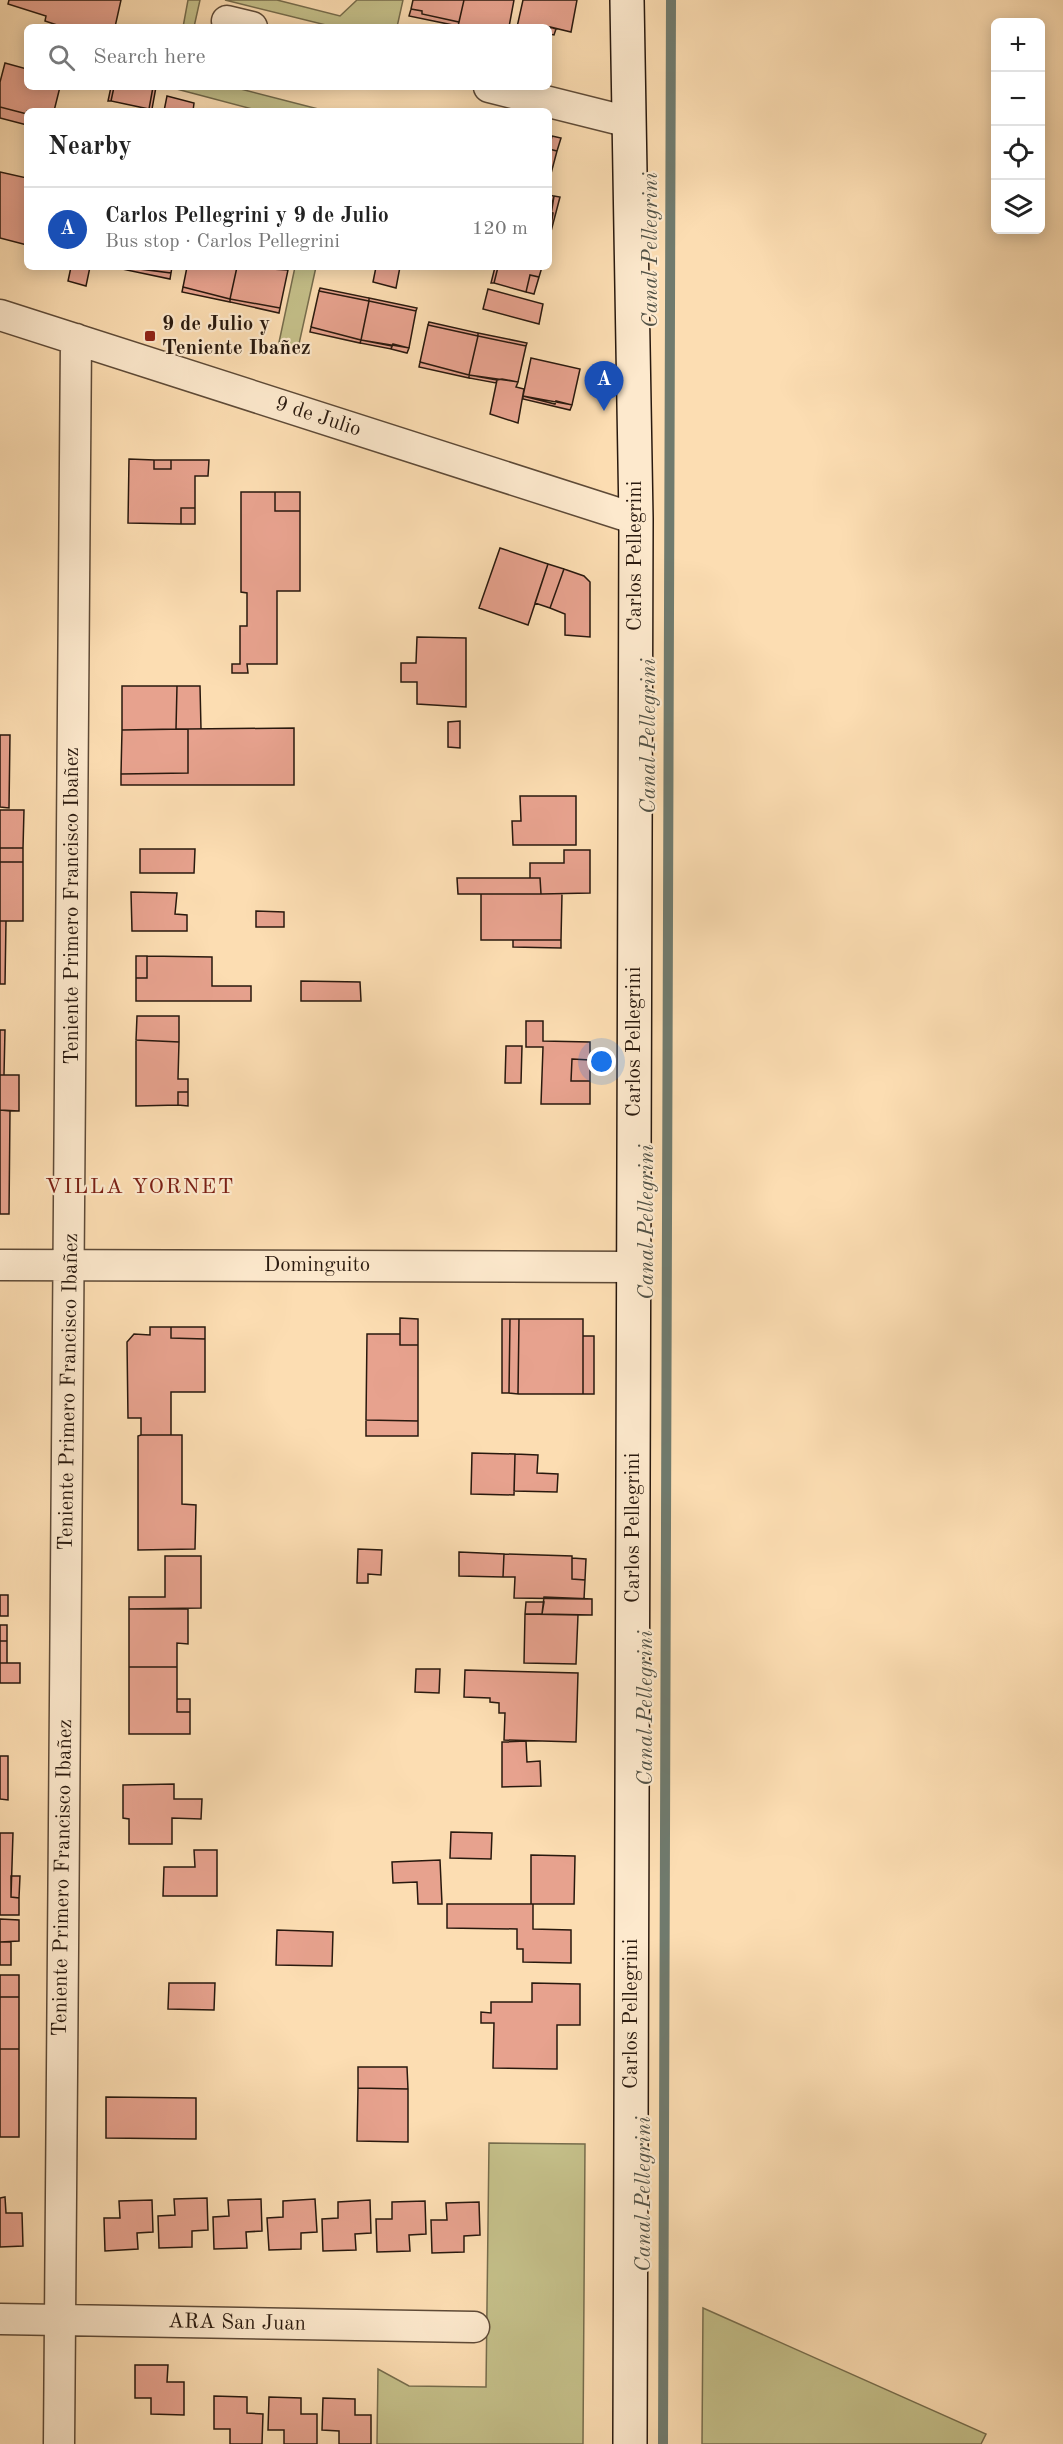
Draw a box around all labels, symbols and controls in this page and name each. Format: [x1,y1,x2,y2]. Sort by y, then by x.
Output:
map controls [991,18,1045,234]
button: + [991,18,1045,72]
search box [24,24,552,90]
icon: search [45,41,78,74]
text: Search here [93,46,206,68]
button: − [991,72,1045,126]
button: locate [991,126,1045,180]
text: Nearby [48,134,132,160]
water label: Canal Pellegrini [640,171,662,328]
button: layers [991,180,1045,234]
text: Carlos Pellegrini y 9 de Julio [105,205,389,227]
text: A [60,219,75,239]
text: 120 m [472,219,528,239]
text: Bus stop · Carlos Pellegrini [105,232,340,252]
place label: 9 de Julio y Teniente Ibañez [162,314,311,359]
marker: 9 de Julio y Teniente Ibañez [143,329,157,343]
pin: A [584,362,624,411]
street label: 9 de Julio [272,393,364,441]
street label: Carlos Pellegrini [625,481,646,631]
water label: Canal Pellegrini [638,657,660,814]
street label: Teniente Primero Francisco Ibañez [62,747,83,1065]
street label: Carlos Pellegrini [624,967,645,1117]
your location [587,1047,616,1076]
water label: Canal Pellegrini [636,1143,658,1300]
district label: VILLA YORNET [45,1176,235,1198]
street label: Teniente Primero Francisco Ibañez [56,1233,82,1551]
street label: Dominguito [264,1255,370,1276]
street label: Carlos Pellegrini [623,1453,644,1603]
water label: Canal Pellegrini [635,1629,657,1786]
street label: Teniente Primero Francisco Ibañez [50,1719,76,2037]
street label: Carlos Pellegrini [621,1939,642,2089]
water label: Canal Pellegrini [633,2115,655,2272]
street label: ARA San Juan [168,2311,306,2335]

